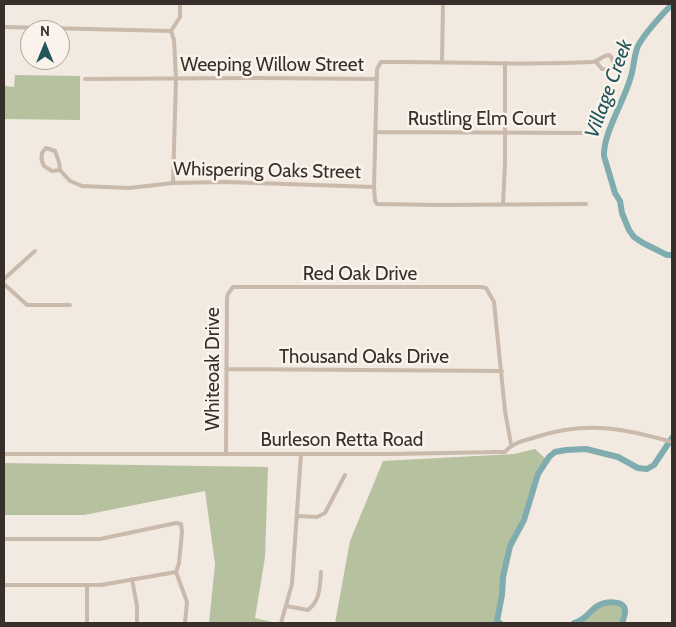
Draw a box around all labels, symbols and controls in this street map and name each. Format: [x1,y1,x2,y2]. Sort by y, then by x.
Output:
north arrow [20,20,70,70]
text: N [40,22,50,40]
water label: Village Creek [580,37,638,141]
street label: Weeping Willow Street [180,54,364,76]
street label: Rustling Elm Court [408,108,556,130]
street label: Whispering Oaks Street [173,158,361,184]
street label: Red Oak Drive [303,263,417,285]
street label: Whiteoak Drive [202,307,224,431]
street label: Thousand Oaks Drive [279,346,449,368]
street label: Burleson Retta Road [261,429,423,451]

